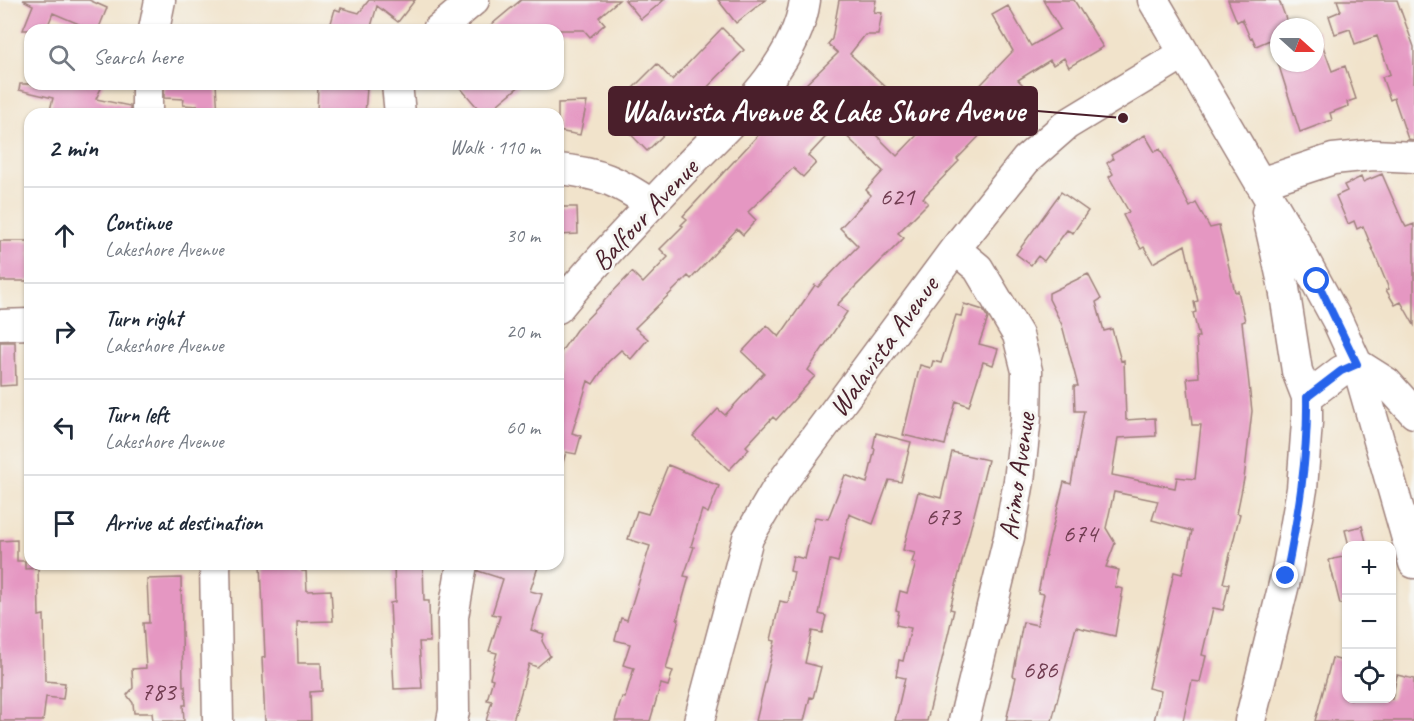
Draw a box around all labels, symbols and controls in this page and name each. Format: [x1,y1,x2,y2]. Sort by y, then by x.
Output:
north arrow [1270,18,1324,72]
search box [24,24,564,90]
icon: search [45,41,78,74]
text: Search here [93,43,183,71]
callout: Walavista Avenue & Lake Shore Avenue [609,87,1037,135]
text: Walavista Avenue & Lake Shore Avenue [621,92,1028,130]
text: 2 min [48,131,98,164]
text: Walk · 110 m [450,135,540,160]
street label: Balfour Avenue [583,149,707,278]
house number: 621 [879,180,916,213]
text: Continue [105,209,171,237]
icon: ahead [48,219,81,252]
text: 30 m [506,223,540,248]
text: Lakeshore Avenue [105,237,224,262]
route start [1303,267,1329,293]
street label: Walavista Avenue [821,268,947,423]
text: Turn right [105,305,182,333]
icon: right [48,315,81,348]
text: 20 m [506,319,540,344]
text: Lakeshore Avenue [105,333,224,358]
text: Turn left [105,401,169,429]
street label: Arimo Avenue [990,409,1043,542]
icon: left [48,411,81,444]
text: 60 m [506,415,540,440]
text: Lakeshore Avenue [105,429,224,454]
house number: 673 [925,500,963,533]
icon: arrive [48,507,81,540]
text: Arrive at destination [105,509,262,537]
house number: 674 [1062,517,1100,550]
map controls [1342,541,1396,703]
button: + [1342,541,1396,595]
route end [1272,562,1298,588]
button: − [1342,595,1396,649]
button: locate [1342,649,1396,703]
house number: 686 [1022,653,1059,686]
house number: 783 [140,675,178,708]

